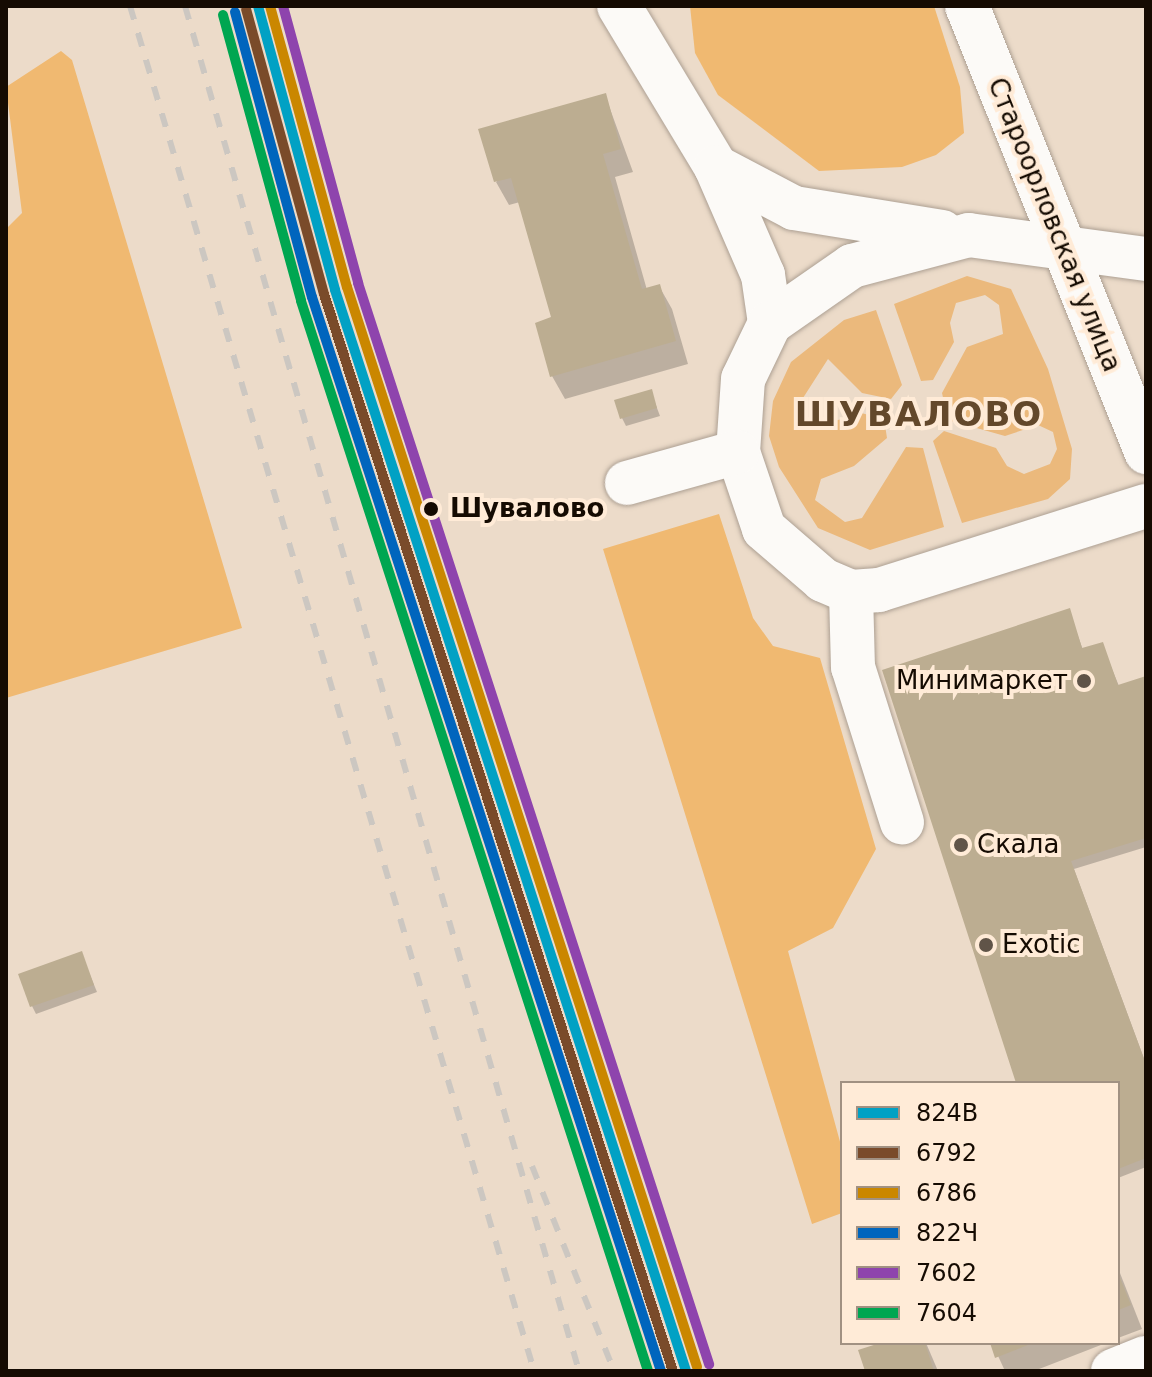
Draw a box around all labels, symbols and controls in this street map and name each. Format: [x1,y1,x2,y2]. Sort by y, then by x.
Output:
street label: Староорловская улица [981,73,1127,377]
district label: ШУВАЛОВО [795,395,1043,435]
place label: Шувалово [450,493,604,525]
marker: Шувалово [419,497,443,521]
place label: Минимаркет [896,665,1068,697]
marker: Минимаркет [1075,672,1093,690]
place label: Скала [977,829,1059,861]
marker: Скала [952,836,970,854]
place label: Exotic [1002,929,1081,961]
marker: Exotic [977,936,995,954]
legend [840,1081,1120,1345]
text: 824В [916,1099,978,1127]
text: 6792 [916,1139,977,1167]
text: 6786 [916,1179,977,1207]
text: 822Ч [916,1219,978,1247]
text: 7602 [916,1259,977,1287]
text: 7604 [916,1299,977,1327]

